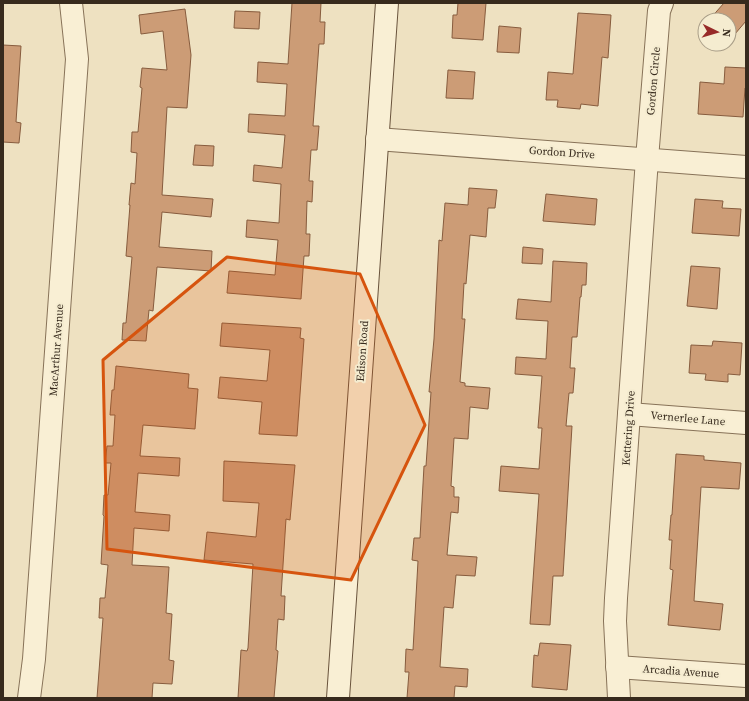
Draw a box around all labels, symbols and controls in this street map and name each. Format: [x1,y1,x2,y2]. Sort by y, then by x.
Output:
north arrow [697,12,737,52]
text: N [719,28,734,37]
street label: Gordon Circle [643,46,664,116]
street label: Gordon Drive [528,143,596,162]
street label: MacArthur Avenue [46,303,67,397]
street label: Edison Road [353,319,372,382]
street label: Kettering Drive [618,390,639,466]
street label: Vernerlee Lane [650,408,726,429]
street label: Arcadia Avenue [642,661,720,682]

